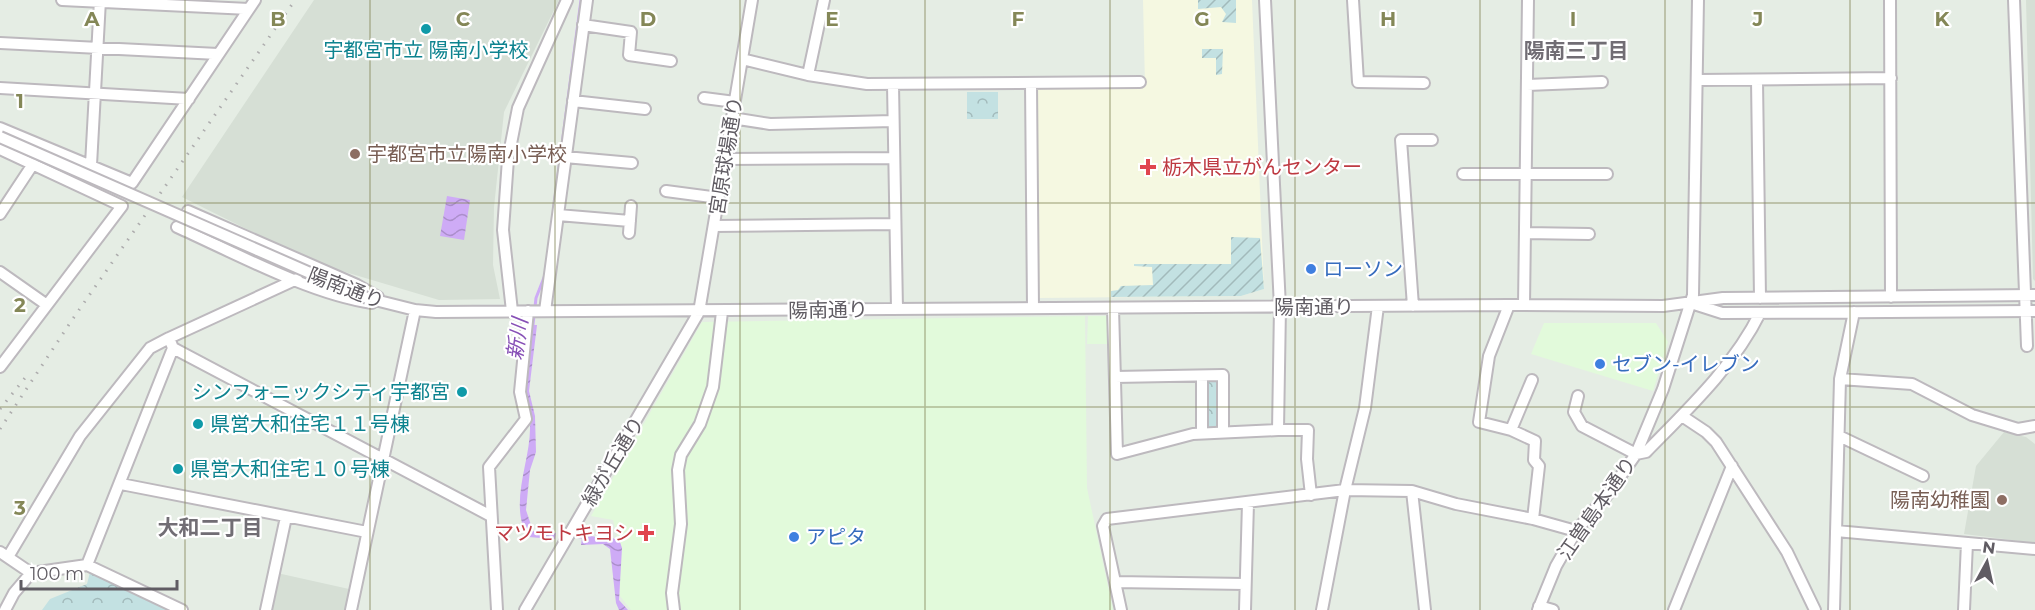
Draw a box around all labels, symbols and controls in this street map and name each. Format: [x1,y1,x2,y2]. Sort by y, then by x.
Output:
text: A [83,7,100,31]
text: B [270,7,286,31]
text: C [456,7,471,31]
text: D [640,7,656,31]
text: E [825,7,839,31]
text: F [1012,7,1025,31]
text: G [1194,7,1210,31]
text: H [1380,7,1396,31]
text: I [1570,7,1576,31]
text: J [1752,7,1763,31]
text: K [1935,7,1951,31]
marker: 宇都宮市立 陽南小学校 [419,22,433,36]
place label: 宇都宮市立 陽南小学校 [323,38,529,62]
district label: 陽南三丁目 [1524,38,1629,63]
text: 1 [16,89,24,113]
street label: 宮原球場通り [705,95,747,217]
place label: 宇都宮市立陽南小学校 [367,142,567,166]
marker: 宇都宮市立陽南小学校 [348,147,362,161]
place label: 栃木県立がんセンター [1162,155,1362,179]
marker: 栃木県立がんセンター [1139,158,1157,176]
place label: ローソン [1323,257,1403,281]
street label: 陽南通り [304,262,388,314]
marker: ローソン [1304,262,1318,276]
text: 2 [14,293,26,317]
street label: 陽南通り [1274,295,1354,319]
street label: 陽南通り [788,297,868,323]
water label: 新川 [502,314,533,362]
place label: セブン-イレブン [1612,352,1760,376]
marker: セブン-イレブン [1593,357,1607,371]
place label: シンフォニックシティ宇都宮 [192,380,450,404]
marker: シンフォニックシティ宇都宮 [455,385,469,399]
place label: 県営大和住宅１１号棟 [210,412,410,436]
street label: 緑が丘通り [577,412,649,510]
marker: 県営大和住宅１１号棟 [191,417,205,431]
street label: 江曽島本通り [1553,452,1641,564]
place label: 県営大和住宅１０号棟 [190,457,390,481]
marker: 県営大和住宅１０号棟 [171,462,185,476]
place label: 陽南幼稚園 [1890,488,1990,512]
marker: 陽南幼稚園 [1995,493,2009,507]
text: 3 [13,496,26,520]
district label: 大和二丁目 [158,515,263,540]
place label: マツモトキヨシ [494,521,634,545]
place label: アピタ [806,525,866,549]
marker: マツモトキヨシ [639,526,653,540]
marker: アピタ [787,530,801,544]
north arrow [1957,532,2017,592]
text: N [1981,537,1997,558]
scale bar [21,553,177,591]
text: 100 m [30,563,84,585]

